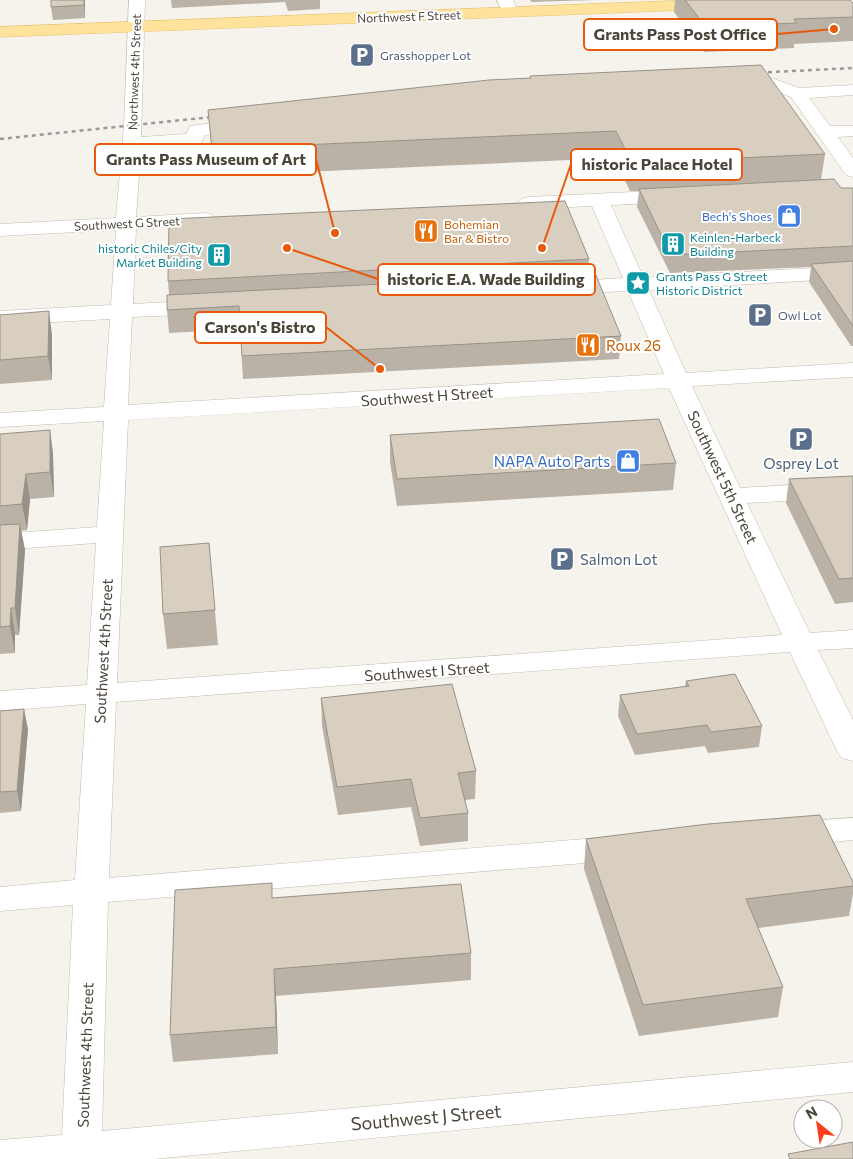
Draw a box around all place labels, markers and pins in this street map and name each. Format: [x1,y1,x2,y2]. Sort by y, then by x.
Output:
callout: Grants Pass Post Office [584,19,777,50]
parking icon: Grasshopper Lot [349,42,375,68]
place label: Grasshopper Lot [380,48,471,62]
callout: Grants Pass Museum of Art [95,144,316,175]
callout: historic Palace Hotel [571,149,742,180]
shop icon: Bech's Shoes [776,203,802,229]
place label: Bech's Shoes [702,209,772,223]
place label: Bohemian Bar & Bistro [444,217,509,245]
restaurant icon: Bohemian Bar & Bistro [413,218,439,244]
place label: Keinlen-Harbeck Building [690,230,782,258]
building icon: Keinlen-Harbeck Building [660,231,686,257]
place label: historic Chiles/City Market Building [98,241,202,269]
building icon: historic Chiles/City Market Building [206,242,232,268]
callout: historic E.A. Wade Building [378,264,595,295]
place label: Grants Pass G Street Historic District [656,269,767,297]
place icon: Grants Pass G Street Historic District [625,270,651,296]
parking icon: Owl Lot [747,302,773,328]
place label: Owl Lot [778,308,822,322]
callout: Carson's Bistro [195,312,326,343]
restaurant icon: Roux 26 [575,332,601,358]
place label: Roux 26 [606,336,661,354]
parking icon: Osprey Lot [788,426,814,452]
shop icon: NAPA Auto Parts [615,448,641,474]
place label: NAPA Auto Parts [494,452,610,470]
place label: Osprey Lot [763,454,839,472]
parking icon: Salmon Lot [549,546,575,572]
place label: Salmon Lot [580,550,658,568]

